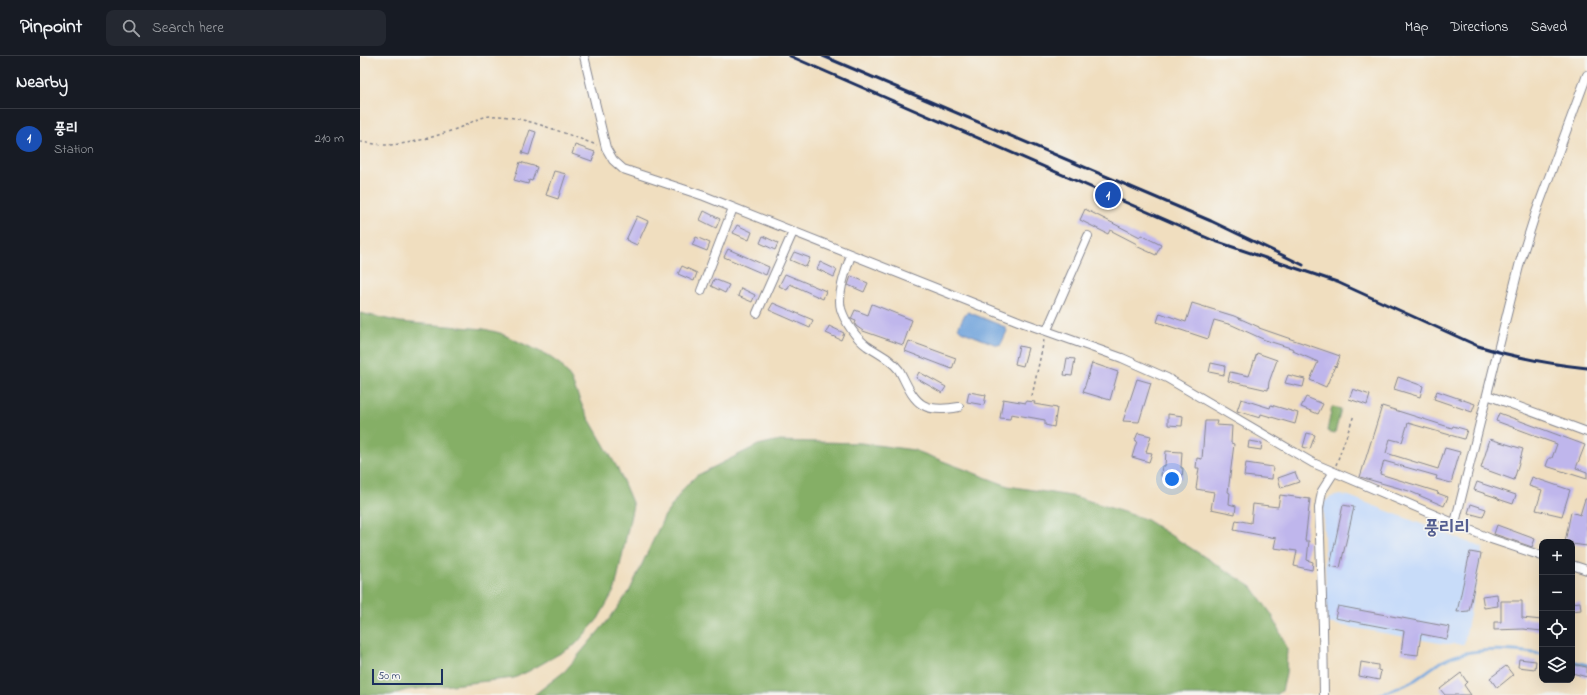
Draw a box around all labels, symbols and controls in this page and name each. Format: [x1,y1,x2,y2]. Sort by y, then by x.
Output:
search box [106,10,386,46]
text: Pinpoint [20,14,82,41]
icon: search [120,17,142,39]
text: Search here [152,17,224,39]
text: Map [1405,17,1428,38]
text: Directions [1450,17,1508,38]
text: Saved [1530,17,1567,38]
text: Nearby [16,70,68,95]
text: 풍리 [54,118,78,140]
text: 1 [27,129,31,148]
text: 210 m [314,129,344,148]
text: Station [54,140,94,159]
pin: 1 [1095,180,1121,210]
your location [1162,469,1182,489]
district label: 풍리리 [1424,515,1470,542]
map controls [1539,539,1575,683]
button: + [1539,539,1575,575]
button: − [1539,575,1575,611]
button: locate [1539,611,1575,647]
button: layers [1539,647,1575,683]
scale bar [372,667,443,686]
text: 50 m [378,668,400,684]

